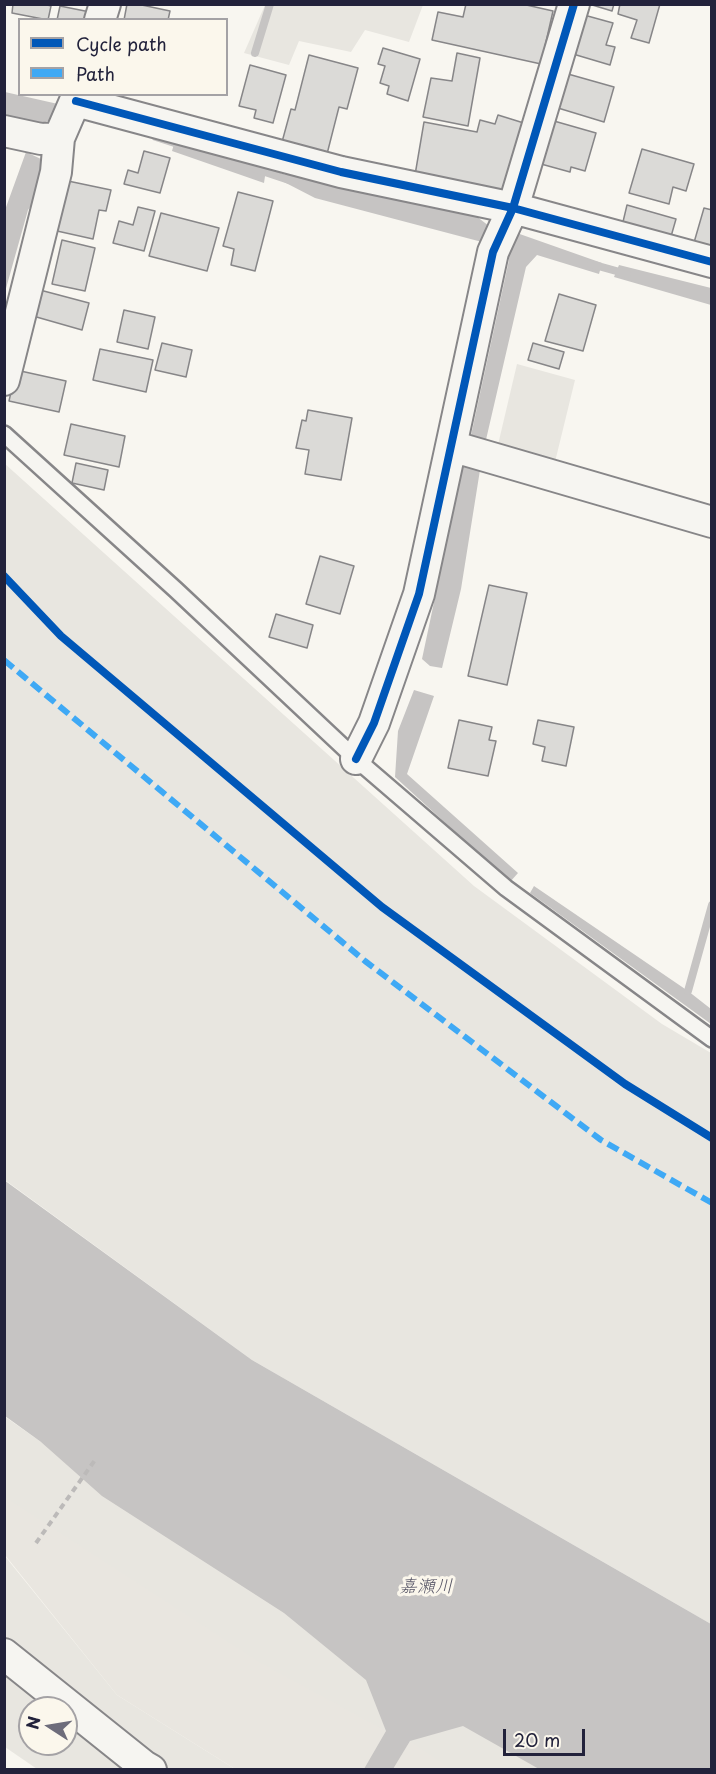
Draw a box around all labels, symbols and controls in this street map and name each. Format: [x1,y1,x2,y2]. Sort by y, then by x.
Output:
legend [18,18,228,96]
text: Cycle path [76,30,167,57]
text: Path [76,60,115,87]
water label: 嘉瀬川 [399,1576,453,1598]
north arrow [18,1696,78,1756]
text: N [19,1714,45,1731]
scale bar [506,1717,588,1755]
text: 20 m [514,1726,560,1753]

